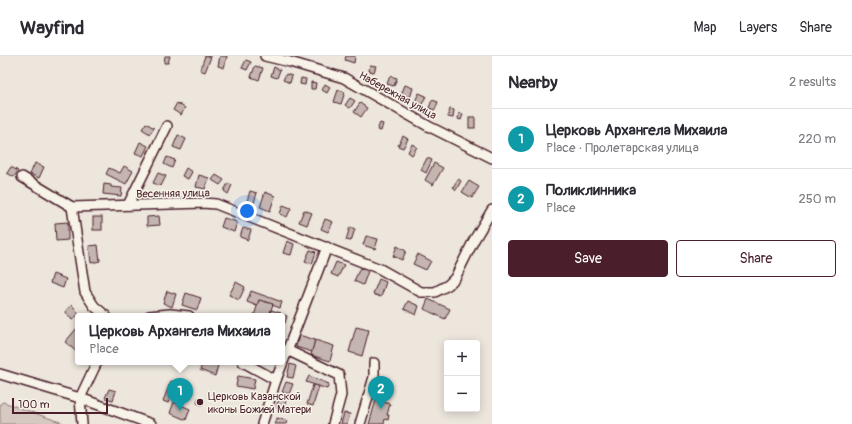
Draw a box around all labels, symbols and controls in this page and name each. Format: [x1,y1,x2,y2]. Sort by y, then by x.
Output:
text: Wayfind [20,16,84,40]
text: Map [694,19,717,36]
text: Layers [739,19,777,36]
text: Share [799,19,832,36]
street label: Набережная улица [357,69,439,122]
text: Nearby [508,72,557,93]
text: 2 results [789,74,836,90]
text: Церковь Архангела Михаила [546,121,727,140]
text: 1 [518,131,524,147]
text: 220 m [798,131,836,147]
text: Place · Пролетарская улица [546,140,699,156]
text: Поликлинника [546,181,636,200]
street label: Весенняя улица [136,186,210,201]
text: 2 [517,191,525,207]
text: 250 m [798,191,836,207]
text: Place [546,200,575,216]
your location [237,201,257,221]
button: Save [508,240,668,277]
button: Share [676,240,836,277]
popup [75,313,285,365]
text: Церковь Архангела Михаила [89,322,271,341]
map controls [444,340,480,412]
button: + [444,340,480,376]
text: Place [89,341,119,357]
pin: 2 [368,376,394,409]
button: − [444,376,480,412]
pin: 1 [167,378,193,411]
place label: Церковь Казанской иконы Божией Матери [208,390,311,416]
scale bar [12,396,108,415]
marker: Церковь Казанской иконы Божией Матери [195,397,205,407]
text: 100 m [18,398,49,411]

